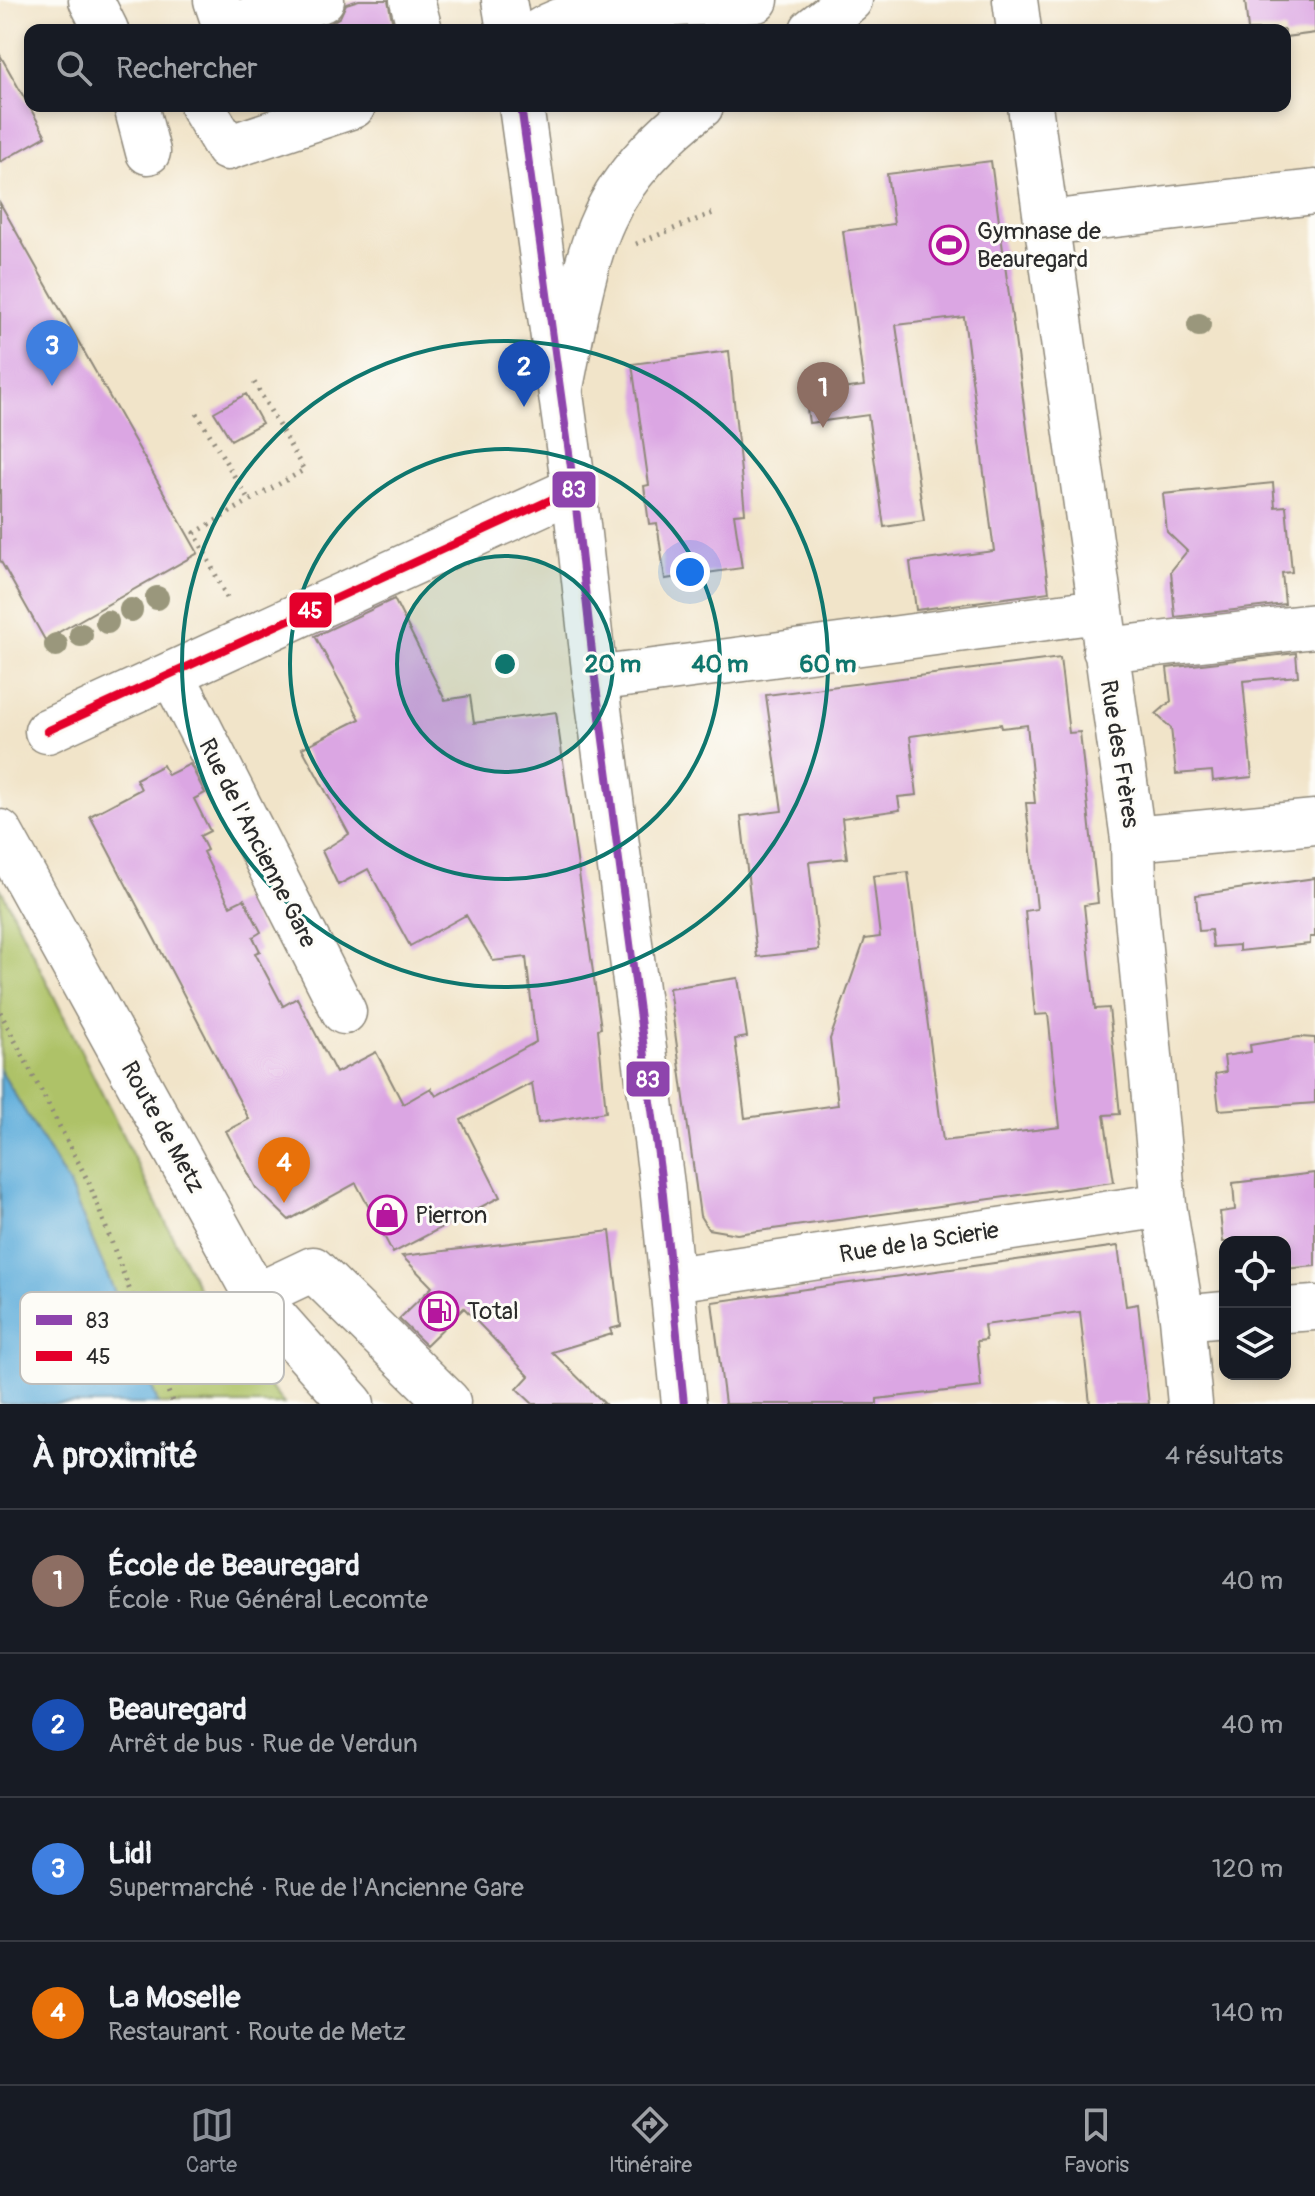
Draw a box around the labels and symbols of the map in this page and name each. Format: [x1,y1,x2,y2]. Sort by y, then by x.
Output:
place label: Gymnase de Beauregard [977,217,1101,274]
sports icon: Gymnase de Beauregard [928,224,970,266]
pin: 3 [26,320,78,386]
pin: 2 [498,341,550,407]
pin: 1 [797,362,849,428]
line badge: 83 [551,470,597,509]
text: 83 [562,476,586,504]
your location [670,552,710,592]
line badge: 45 [288,591,333,629]
text: 45 [298,597,322,625]
centre of rings [491,650,519,678]
text: 20 m [585,650,641,679]
text: 40 m [692,650,748,679]
text: 60 m [800,650,856,679]
street label: Rue des Frères [1094,678,1146,830]
street label: Rue de l'Ancienne Gare [192,734,323,953]
street label: Route de Metz [115,1056,211,1198]
line badge: 83 [625,1060,671,1098]
text: 83 [636,1066,660,1094]
pin: 4 [258,1137,310,1203]
shop icon: Pierron [366,1194,408,1236]
place label: Pierron [415,1201,487,1230]
street label: Rue de la Scierie [837,1216,1001,1269]
fuel station icon: Total [418,1290,460,1332]
legend [20,1292,284,1384]
place label: Total [467,1297,519,1326]
text: 83 [86,1307,109,1335]
text: 45 [86,1343,111,1371]

